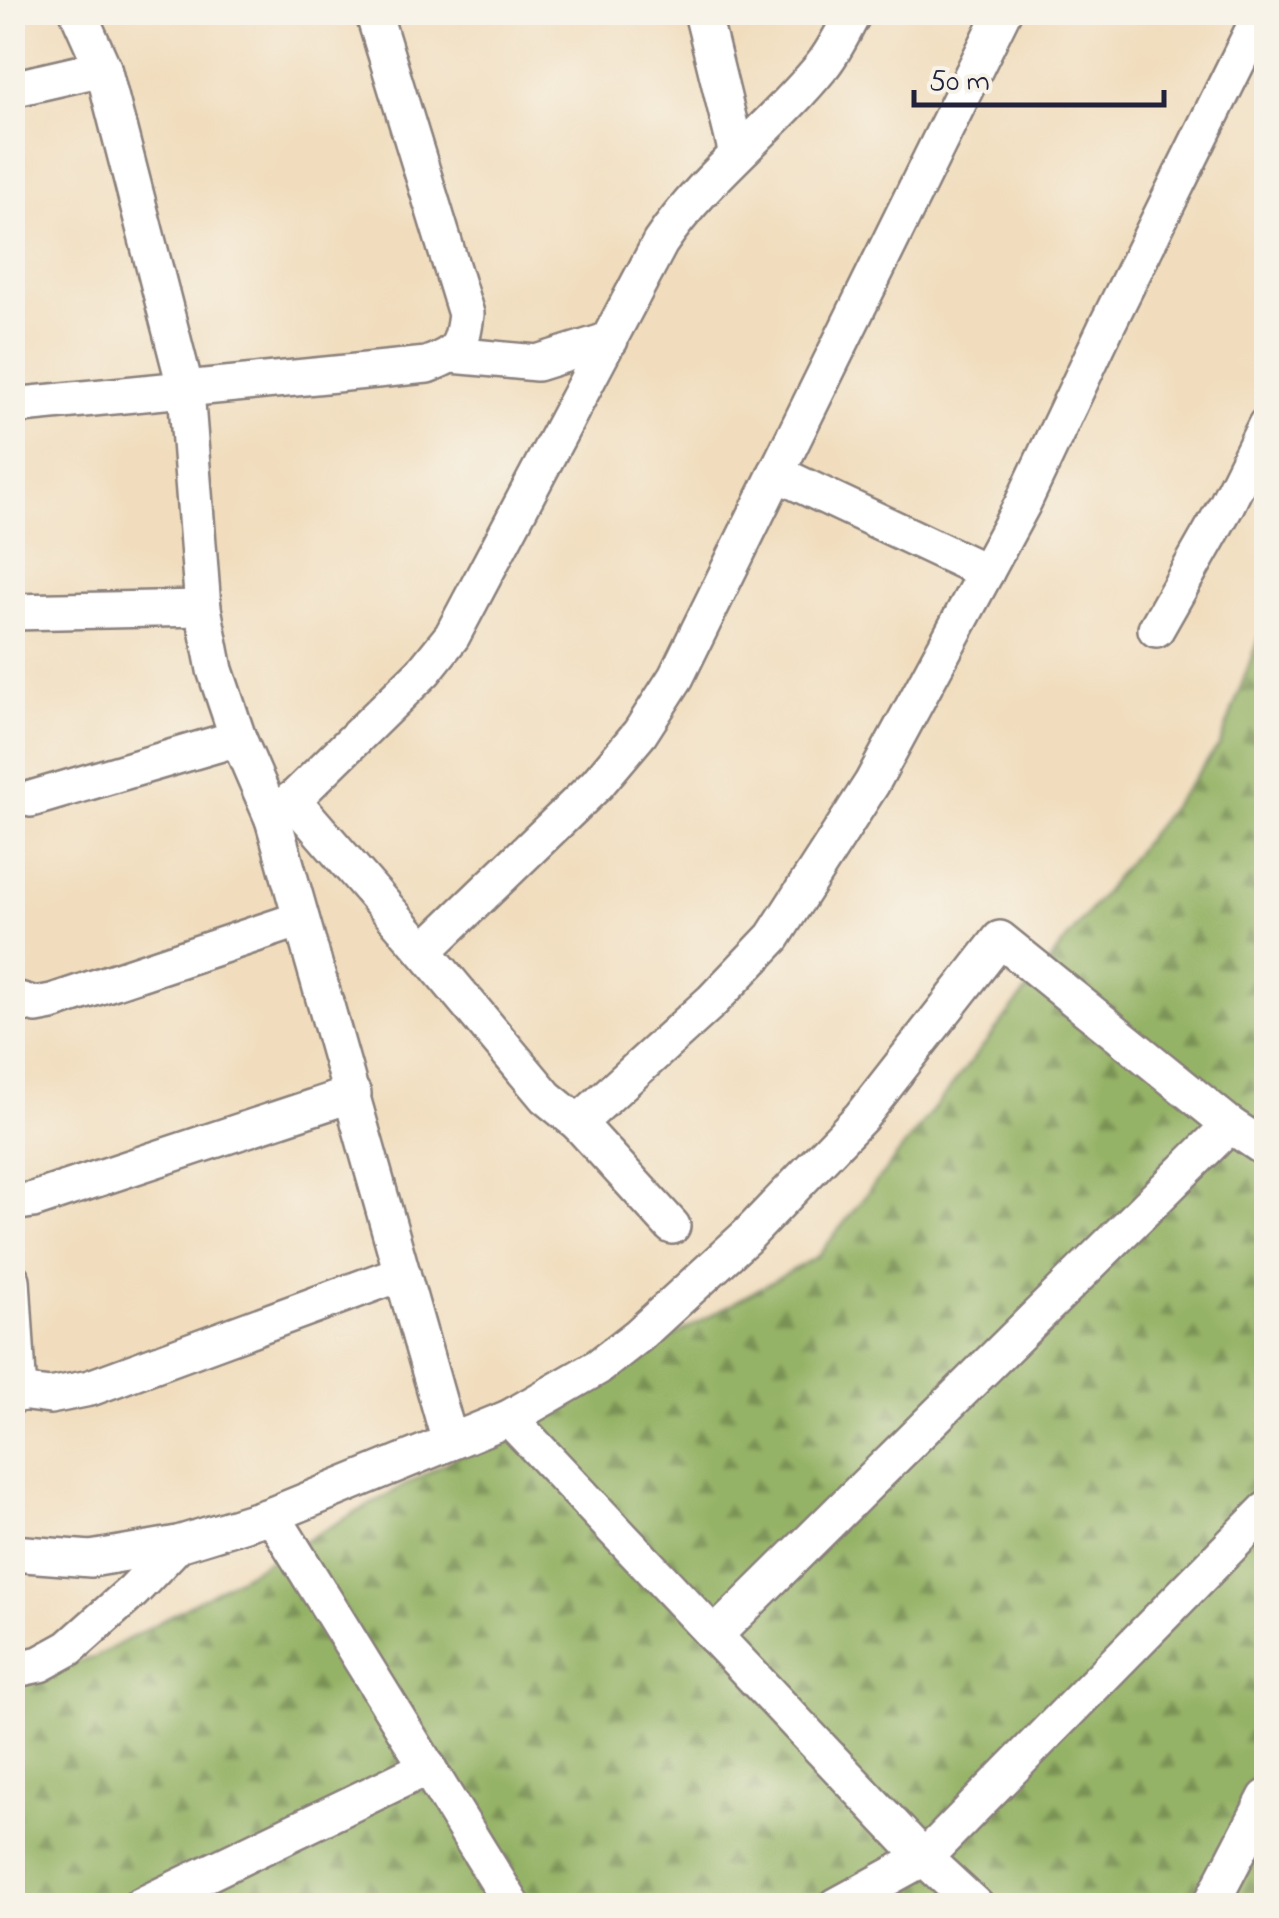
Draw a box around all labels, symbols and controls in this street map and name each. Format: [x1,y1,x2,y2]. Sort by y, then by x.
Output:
scale bar [914,45,1164,107]
text: 50 m [929,61,990,105]

